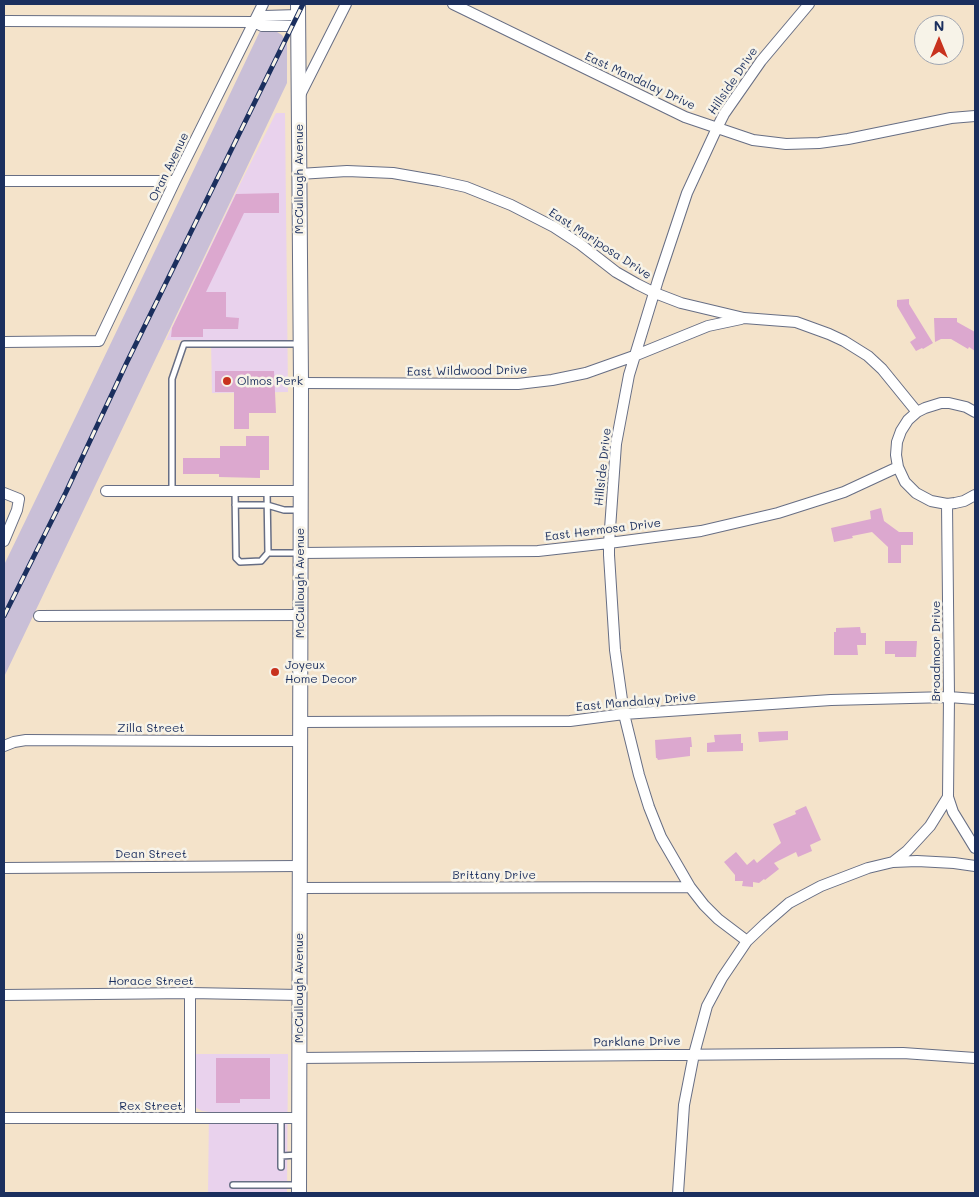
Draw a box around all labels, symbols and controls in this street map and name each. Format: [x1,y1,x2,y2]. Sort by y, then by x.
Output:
north arrow [914,15,964,65]
text: N [934,16,944,35]
street label: Hillside Drive [705,44,761,118]
street label: East Mandalay Drive [582,49,698,113]
street label: McCullough Avenue [292,124,306,234]
street label: Oran Avenue [146,130,192,204]
street label: East Mariposa Drive [546,205,654,283]
street label: East Wildwood Drive [406,363,528,379]
place label: Olmos Perk [237,374,303,388]
marker: Olmos Perk [221,375,233,387]
street label: Hillside Drive [592,427,614,507]
street label: East Hermosa Drive [544,516,662,544]
street label: McCullough Avenue [293,528,307,638]
street label: Broadmoor Drive [929,600,943,702]
place label: Joyeux Home Decor [285,658,357,686]
marker: Joyeux Home Decor [269,666,281,678]
street label: East Mandalay Drive [575,690,697,714]
street label: Zilla Street [117,721,185,735]
street label: Dean Street [115,847,187,861]
street label: Brittany Drive [452,868,536,882]
street label: McCullough Avenue [292,933,306,1043]
street label: Horace Street [108,974,194,988]
street label: Parklane Drive [593,1034,681,1050]
street label: Rex Street [119,1099,183,1113]

